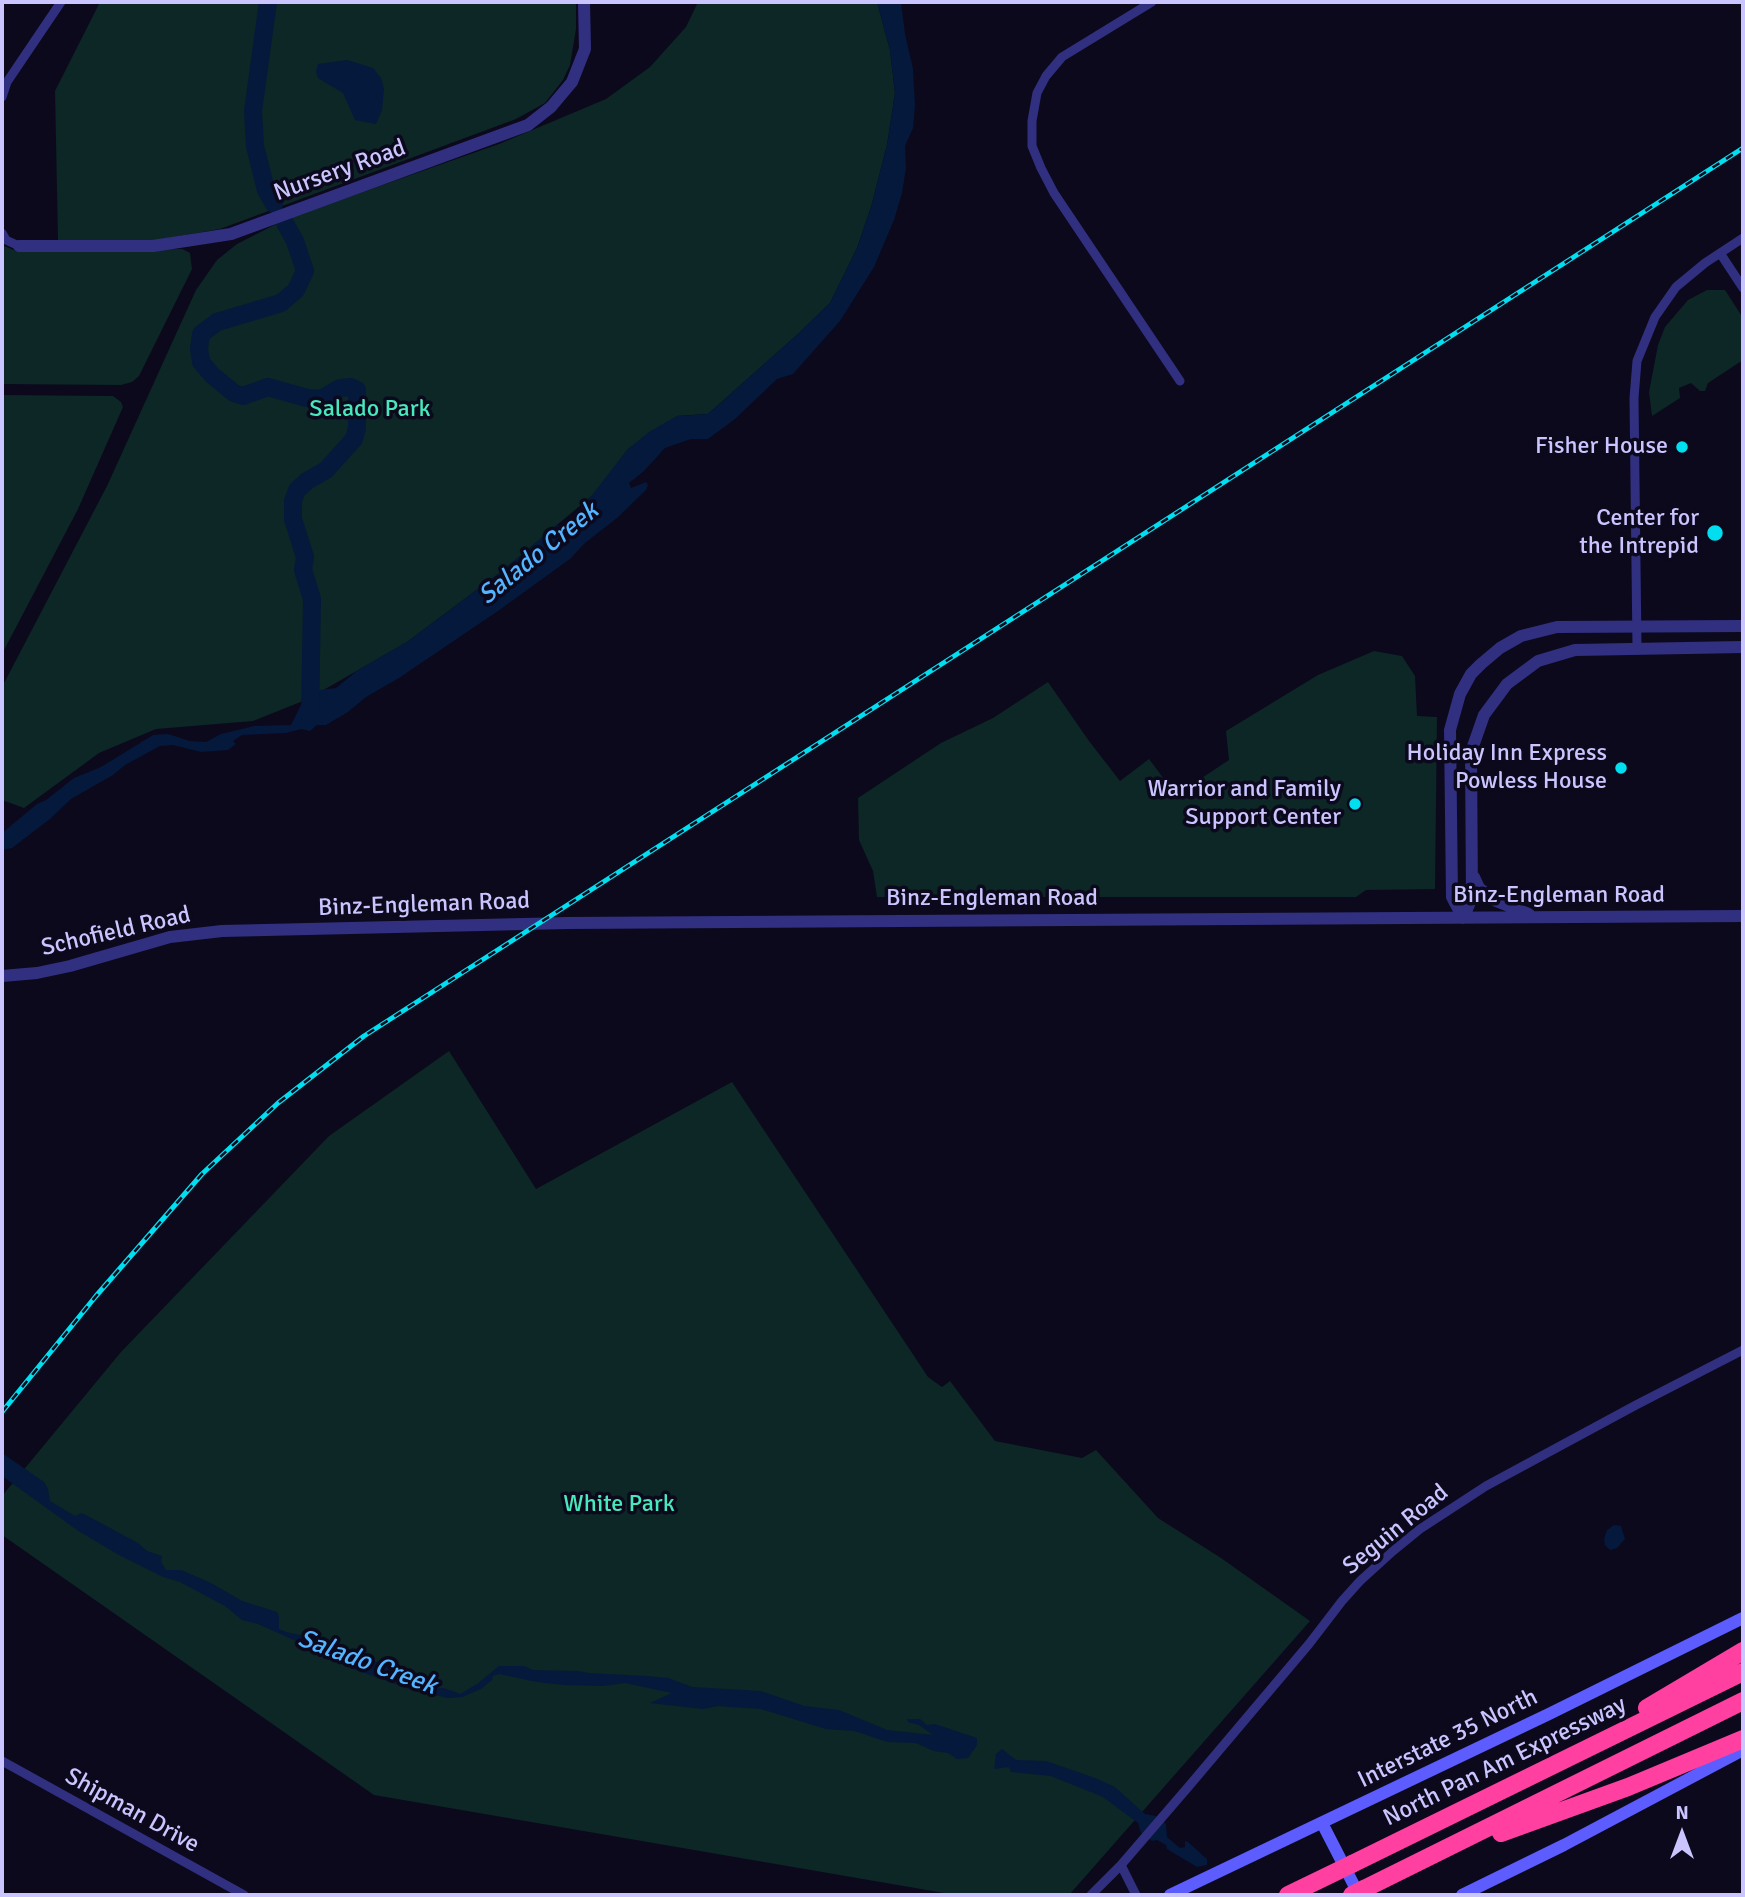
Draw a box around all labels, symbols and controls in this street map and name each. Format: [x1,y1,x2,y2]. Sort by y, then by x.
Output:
street label: Nursery Road [270,134,410,208]
park label: Salado Park [309,396,431,424]
place label: Fisher House [1535,433,1668,461]
marker: Fisher House [1674,439,1690,455]
water label: Salado Creek [473,496,605,612]
place label: Center for the Intrepid [1579,505,1699,561]
marker: Center for the Intrepid [1705,523,1725,543]
place label: Holiday Inn Express Powless House [1407,740,1607,796]
marker: Holiday Inn Express Powless House [1613,760,1629,776]
place label: Warrior and Family Support Center [1147,776,1341,832]
marker: Warrior and Family Support Center [1347,796,1363,812]
street label: Binz-Engleman Road [1453,882,1665,910]
street label: Binz-Engleman Road [886,885,1098,913]
street label: Binz-Engleman Road [318,887,530,923]
street label: Schofield Road [39,901,193,963]
street label: Seguin Road [1337,1479,1455,1581]
park label: White Park [563,1491,675,1519]
water label: Salado Creek [293,1623,441,1703]
street label: Interstate 35 North [1354,1683,1542,1795]
street label: North Pan Am Expressway [1379,1691,1631,1833]
street label: Shipman Drive [60,1762,204,1860]
north arrow [1647,1799,1717,1869]
text: N [1675,1801,1689,1825]

